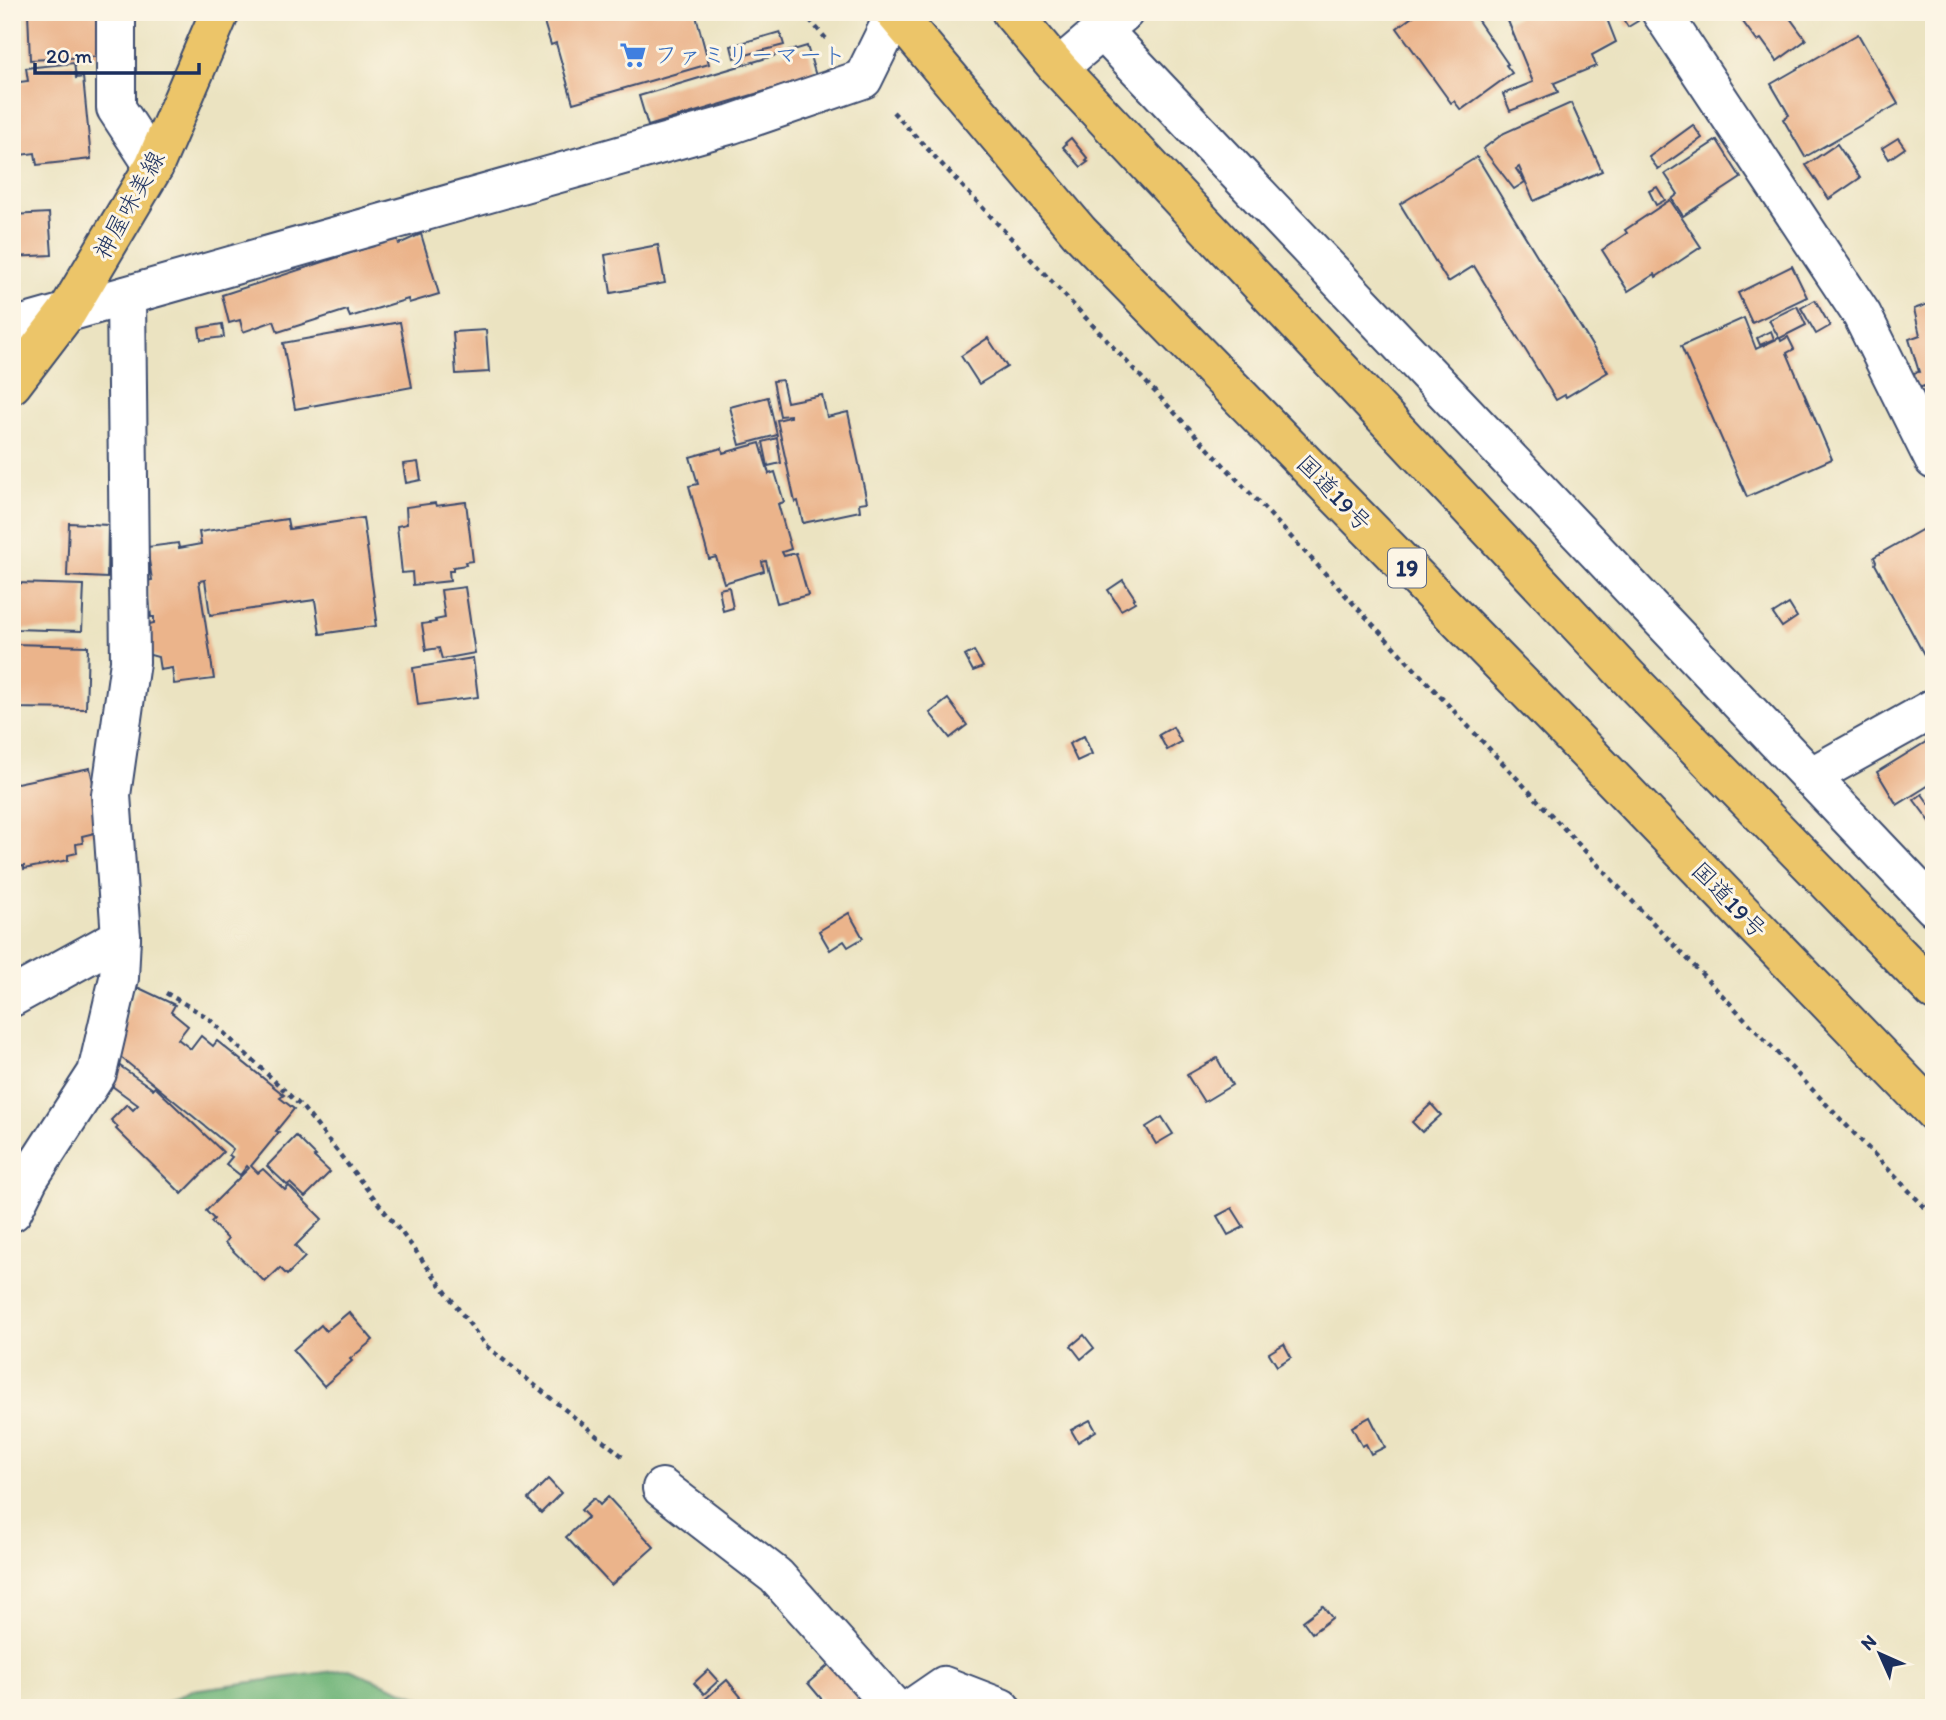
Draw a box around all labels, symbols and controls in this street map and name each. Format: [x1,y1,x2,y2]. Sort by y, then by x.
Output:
scale bar [35,32,200,76]
supermarket icon: ファミリーマート [618,40,648,70]
place label: ファミリーマート [654,40,846,69]
text: 20 m [46,43,93,68]
street label: 神屋味美線 [87,145,170,264]
street label: 国道19号 [1291,448,1378,537]
road number: 19 [1388,548,1426,588]
street label: 国道19号 [1686,855,1773,944]
north arrow [1844,1618,1914,1688]
text: N [1856,1630,1881,1655]

